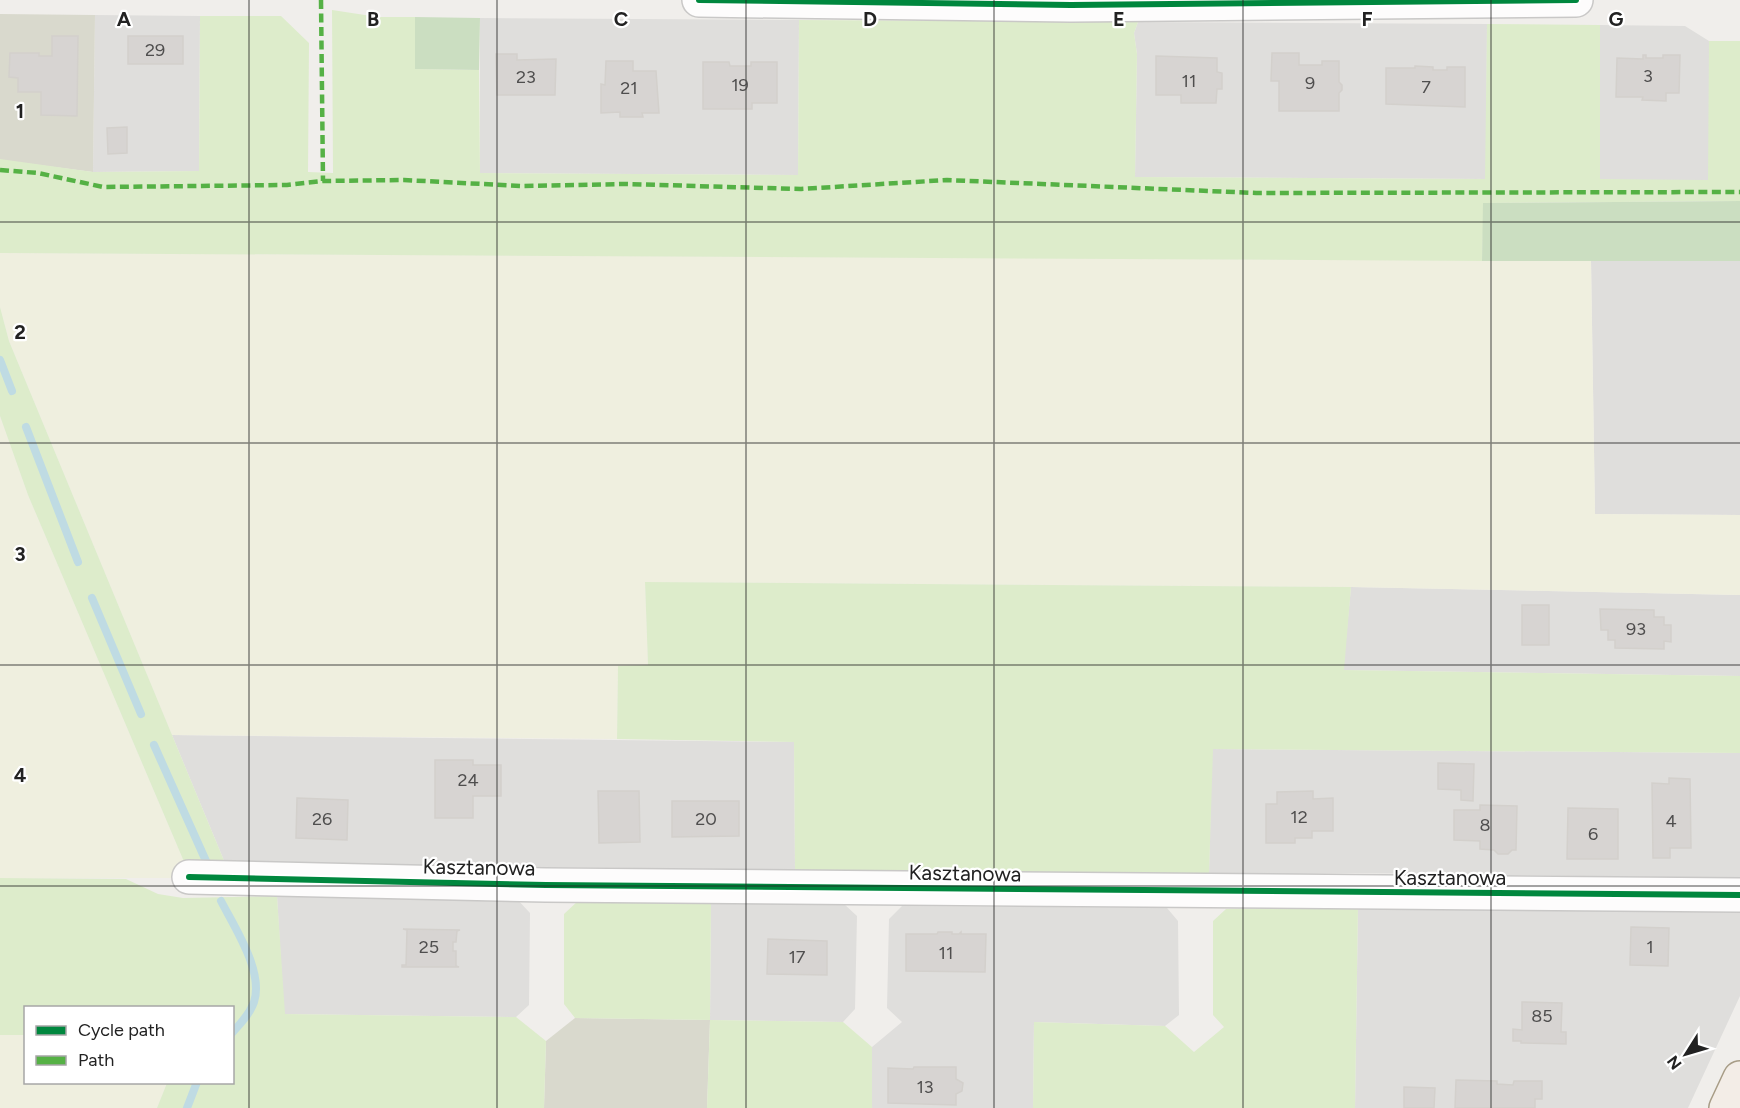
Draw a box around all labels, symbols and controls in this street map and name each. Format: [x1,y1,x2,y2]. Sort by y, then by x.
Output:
text: A [117,7,132,31]
text: B [367,7,379,31]
text: C [614,7,628,31]
text: D [863,7,877,31]
text: E [1113,7,1125,31]
text: F [1361,7,1373,31]
text: G [1609,7,1624,31]
house number: 29 [145,39,165,61]
house number: 3 [1643,65,1653,87]
house number: 23 [516,66,536,88]
house number: 11 [1182,70,1196,92]
house number: 9 [1305,72,1315,94]
house number: 19 [731,74,749,96]
house number: 7 [1421,76,1431,98]
house number: 21 [620,77,638,99]
text: 1 [16,99,24,123]
text: 2 [14,320,26,344]
text: 3 [14,542,26,566]
house number: 93 [1626,618,1646,640]
text: 4 [14,763,27,787]
house number: 24 [457,769,479,791]
house number: 12 [1290,806,1308,828]
house number: 26 [312,808,332,830]
house number: 20 [695,808,717,830]
house number: 4 [1665,810,1677,832]
house number: 8 [1479,814,1491,836]
house number: 6 [1588,823,1598,845]
street label: Kasztanowa [422,854,536,880]
street label: Kasztanowa [908,860,1022,886]
street label: Kasztanowa [1394,865,1506,890]
house number: 25 [419,936,439,958]
house number: 1 [1646,936,1654,958]
house number: 11 [939,942,953,964]
house number: 17 [788,946,806,968]
house number: 85 [1531,1005,1553,1027]
legend [24,1006,234,1084]
text: Cycle path [78,1019,165,1041]
north arrow [1656,1024,1716,1084]
text: Path [78,1049,114,1071]
text: N [1663,1052,1686,1073]
house number: 13 [916,1076,934,1098]

